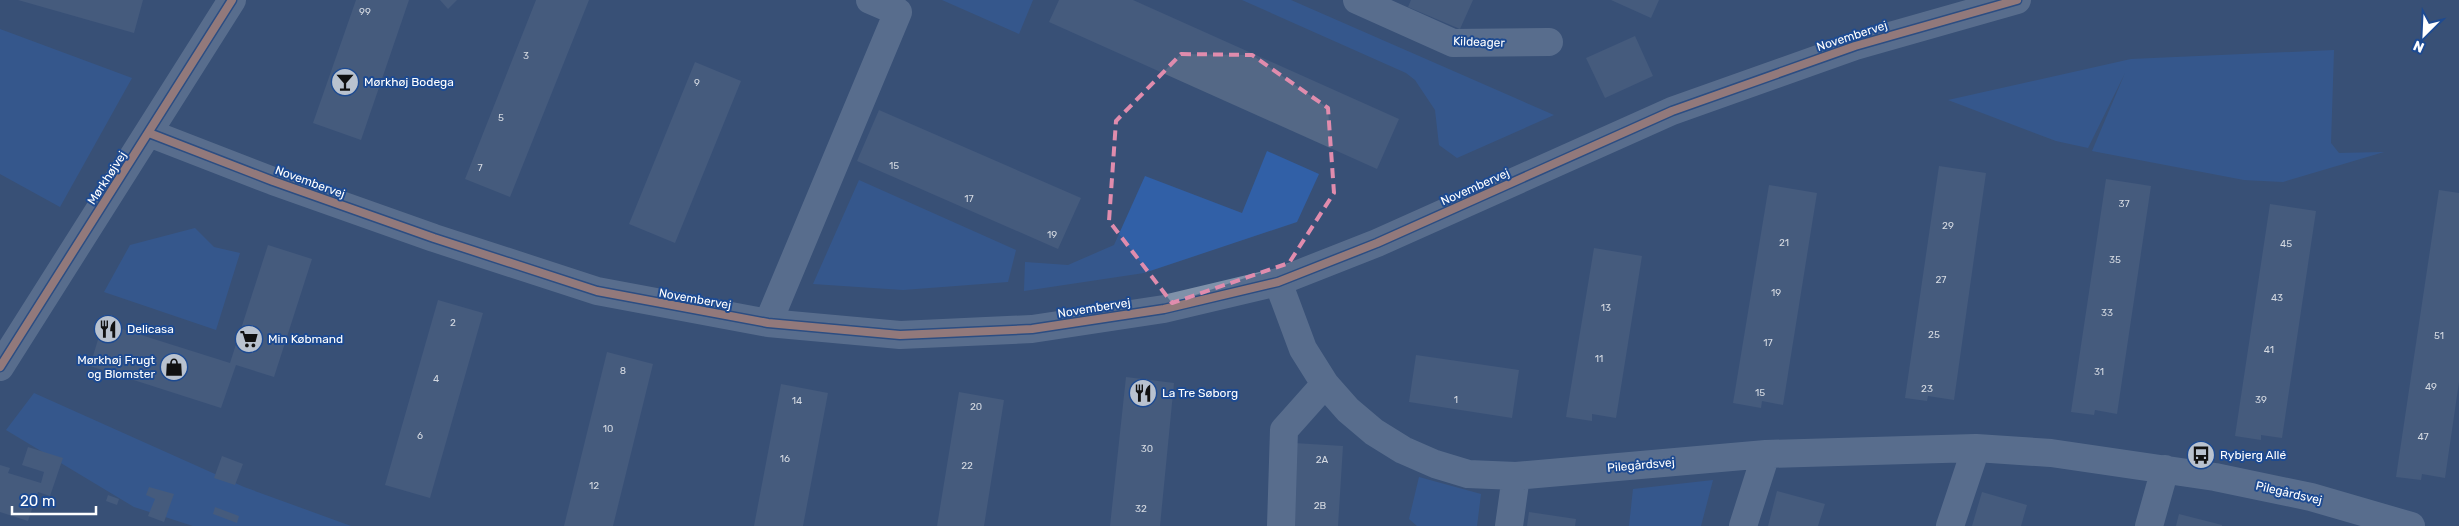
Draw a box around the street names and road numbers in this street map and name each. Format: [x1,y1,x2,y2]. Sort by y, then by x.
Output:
street label: Novembervej [1815,18,1889,54]
street label: Kildeager [1453,34,1506,50]
street label: Mørkhøjvej [85,149,129,207]
street label: Novembervej [273,163,347,201]
street label: Novembervej [1439,166,1511,208]
street label: Novembervej [658,286,732,312]
street label: Novembervej [1057,295,1131,321]
street label: Pilegårdsvej [1607,455,1675,475]
street label: Pilegårdsvej [2254,479,2324,507]

